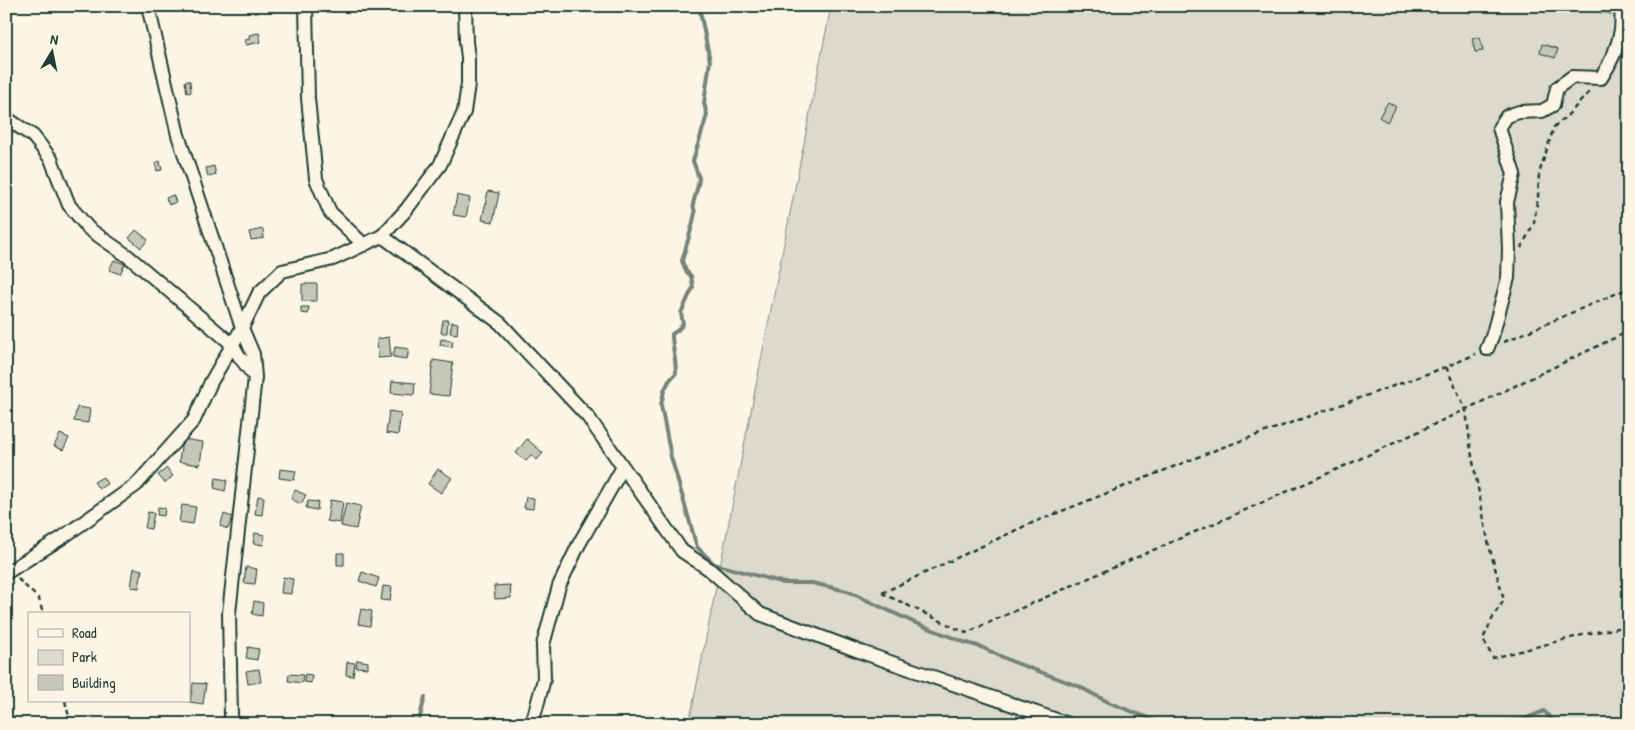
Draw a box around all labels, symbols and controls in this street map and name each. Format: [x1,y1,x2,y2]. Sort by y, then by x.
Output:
north arrow [28,28,78,78]
text: N [49,29,60,49]
legend [28,612,190,702]
text: Road [72,622,97,643]
text: Park [72,646,97,667]
text: Building [72,672,116,693]

